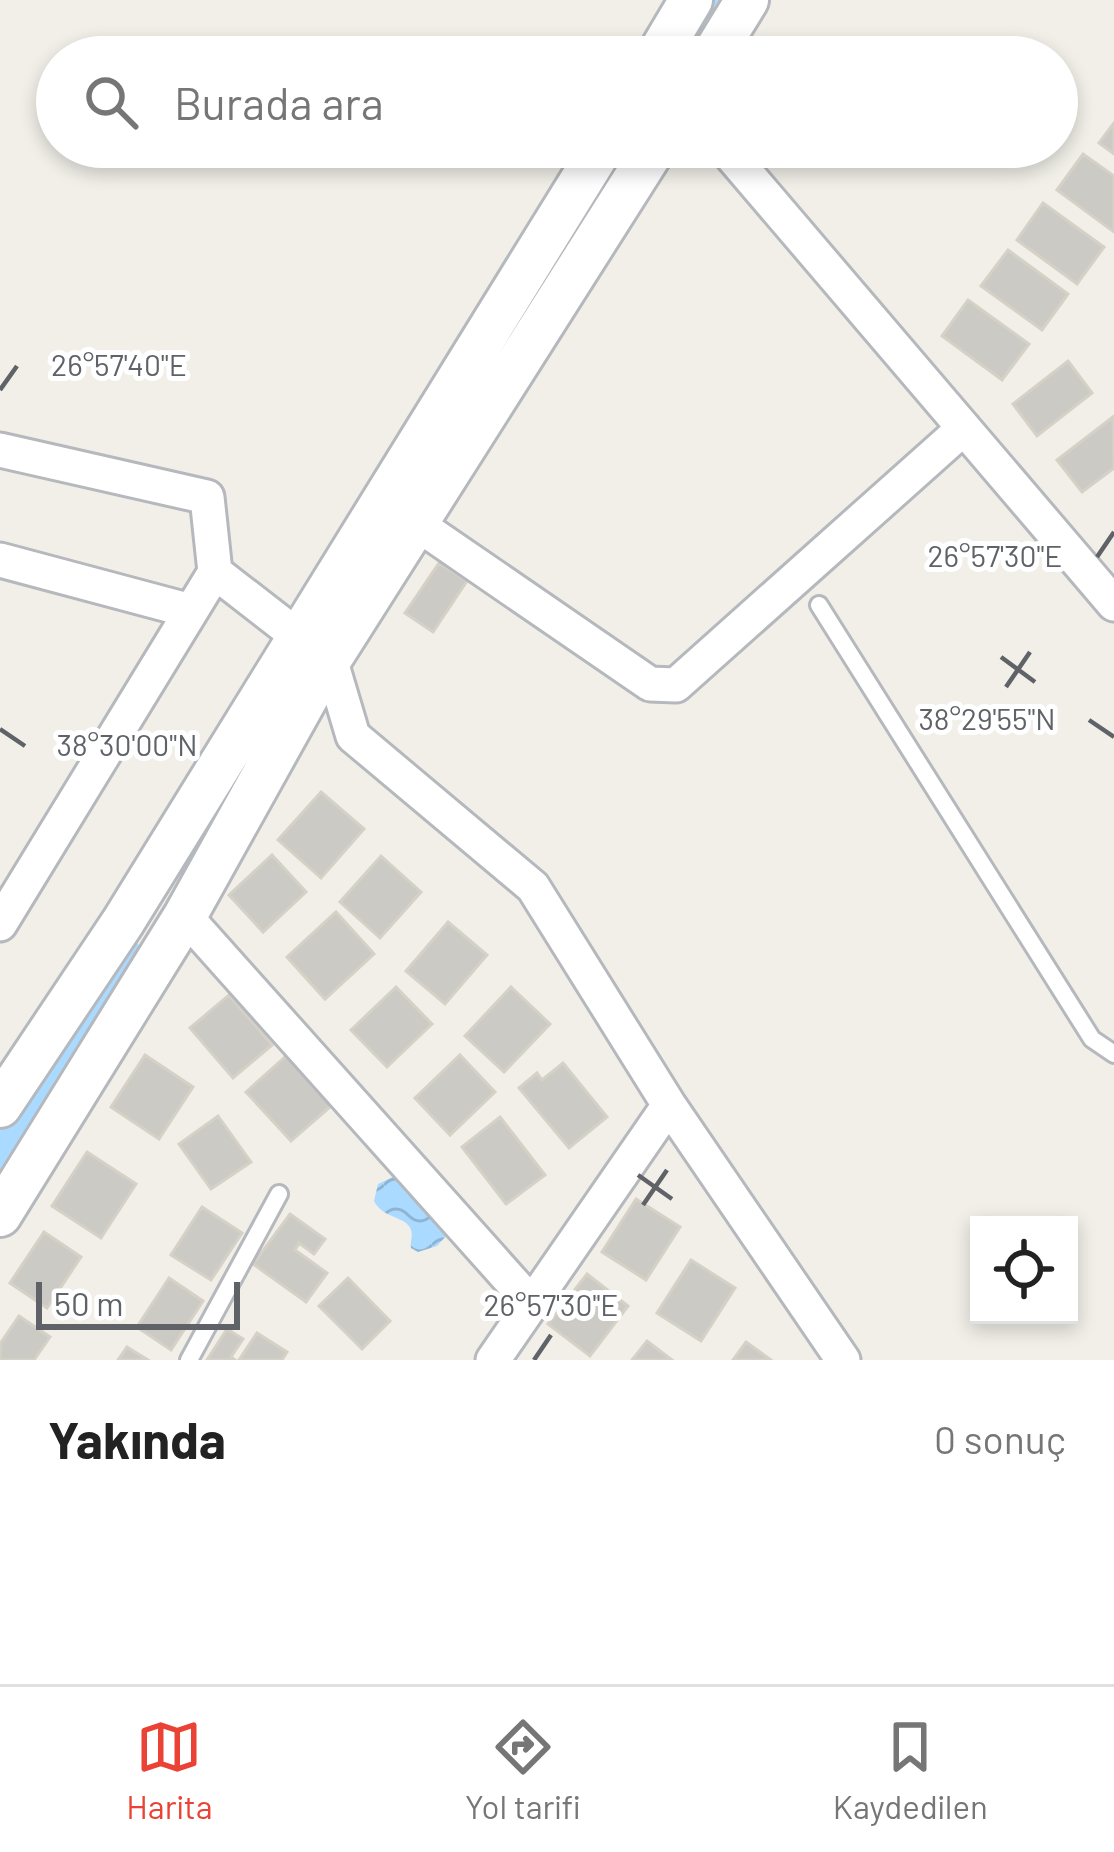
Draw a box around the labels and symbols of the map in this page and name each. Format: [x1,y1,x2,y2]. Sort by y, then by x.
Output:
text: 26°57'40"E [51,346,187,382]
text: 26°57'30"E [928,537,1062,573]
text: 38°29'55"N [918,700,1056,736]
text: 38°30'00"N [57,726,197,762]
scale bar [36,1276,240,1329]
text: 26°57'30"E [484,1286,618,1322]

